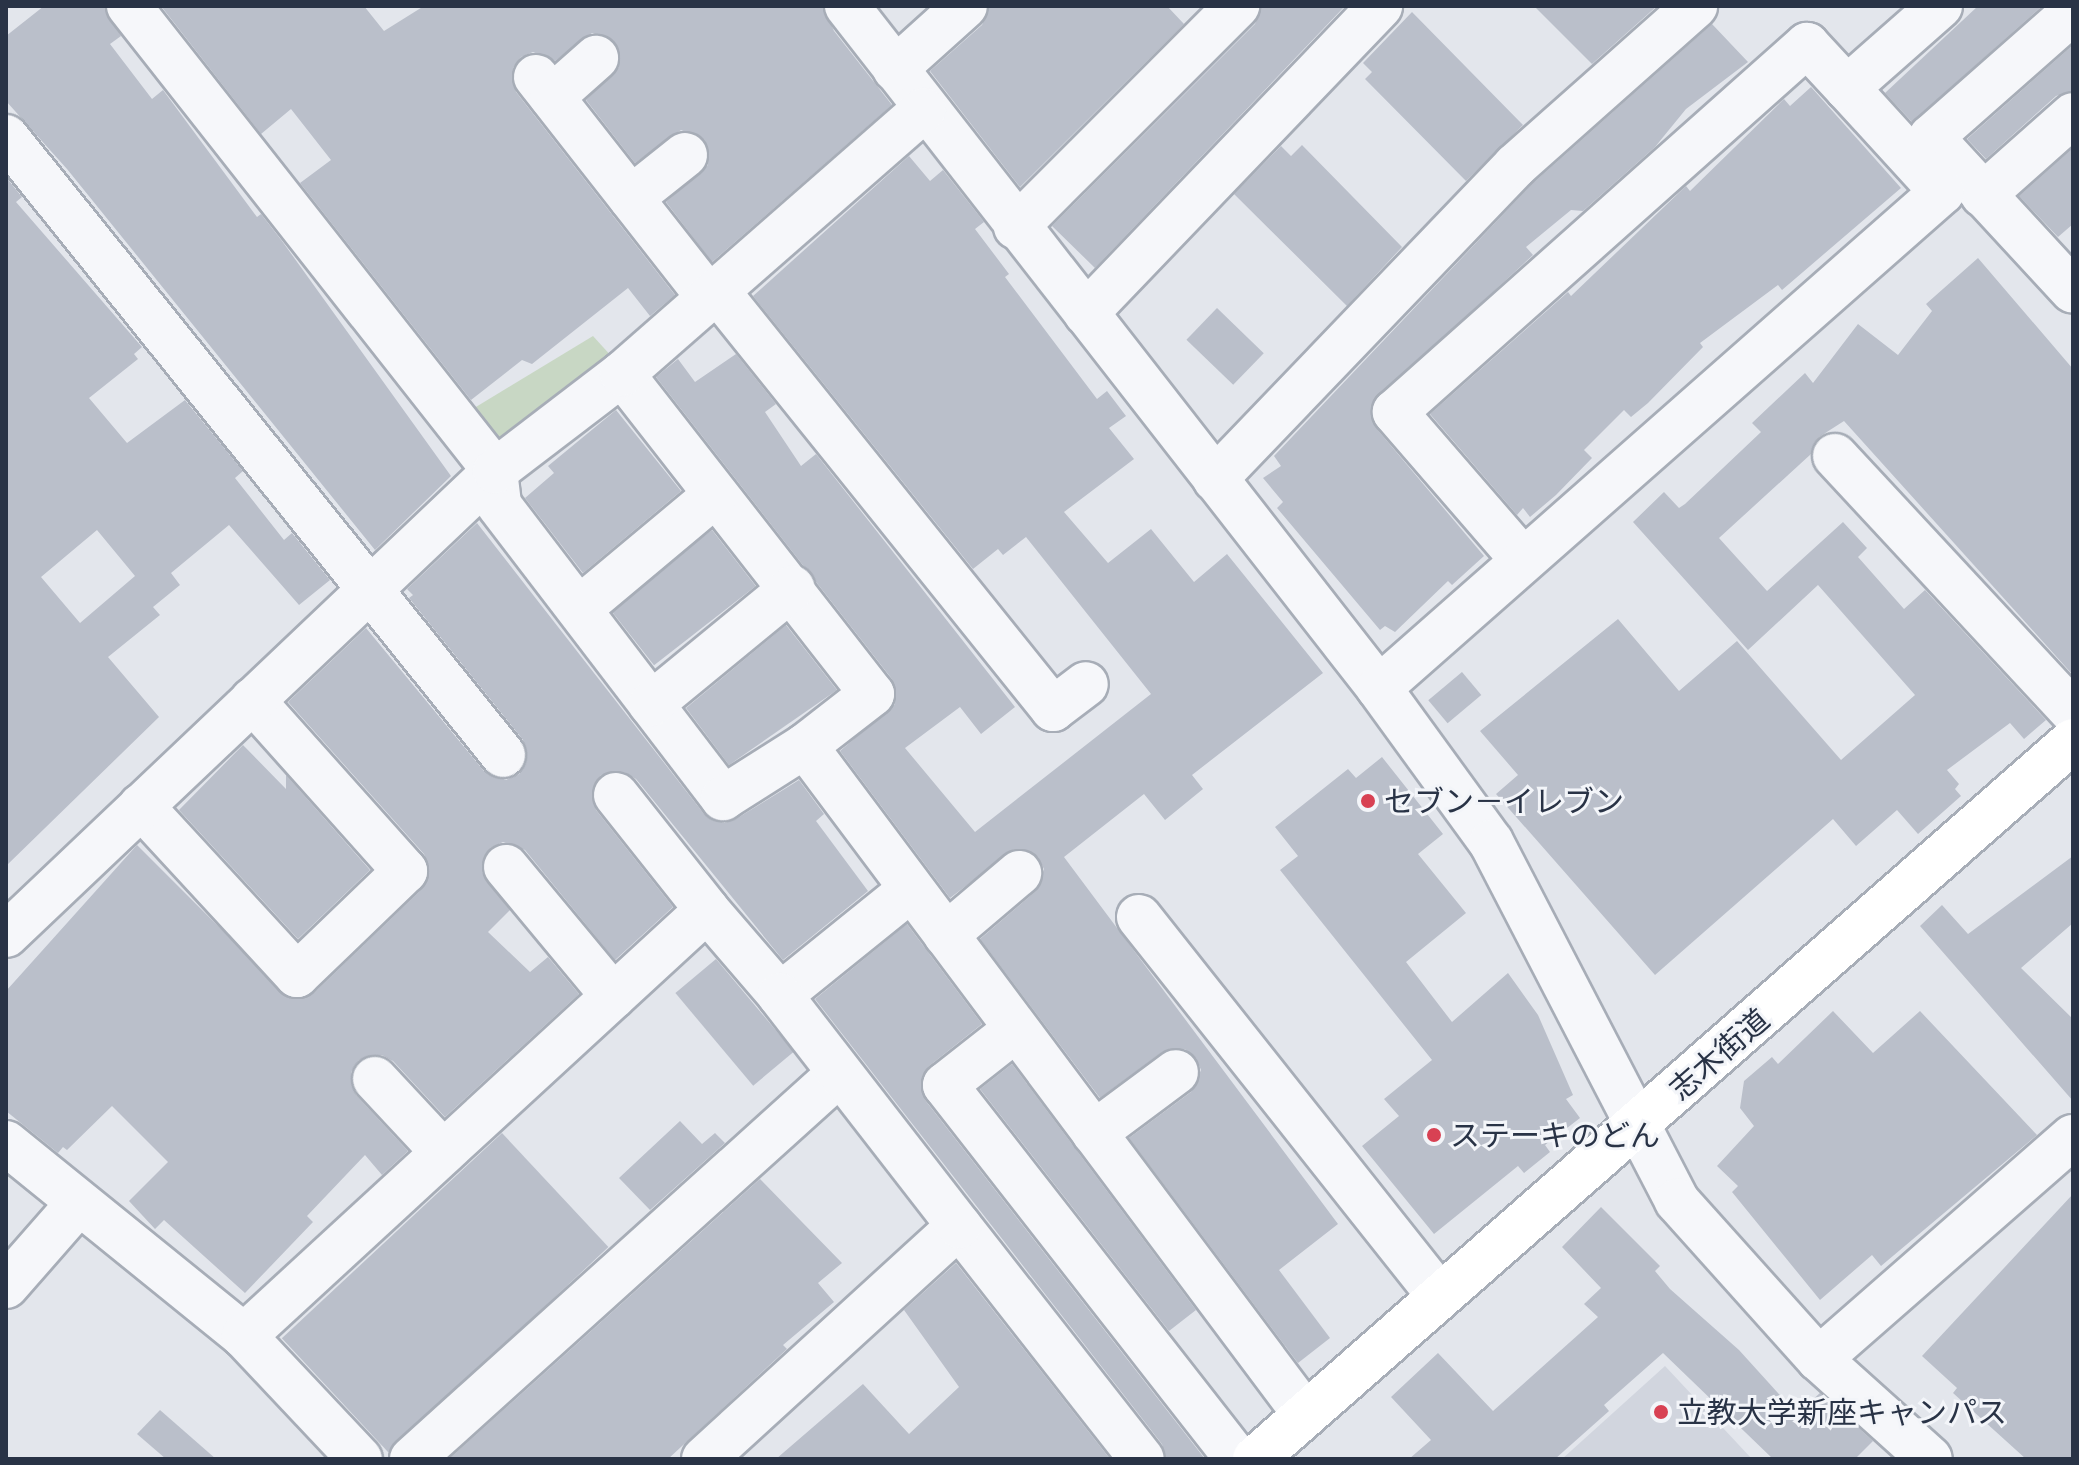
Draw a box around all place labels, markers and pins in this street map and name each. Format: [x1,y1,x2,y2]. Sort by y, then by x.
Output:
place label: セブン－イレブン [1384,783,1624,819]
marker: セブン－イレブン [1359,792,1377,810]
place label: ステーキのどん [1450,1117,1660,1153]
marker: ステーキのどん [1425,1126,1443,1144]
place label: 立教大学新座キャンパス [1677,1394,2007,1430]
marker: 立教大学新座キャンパス [1652,1403,1670,1421]

